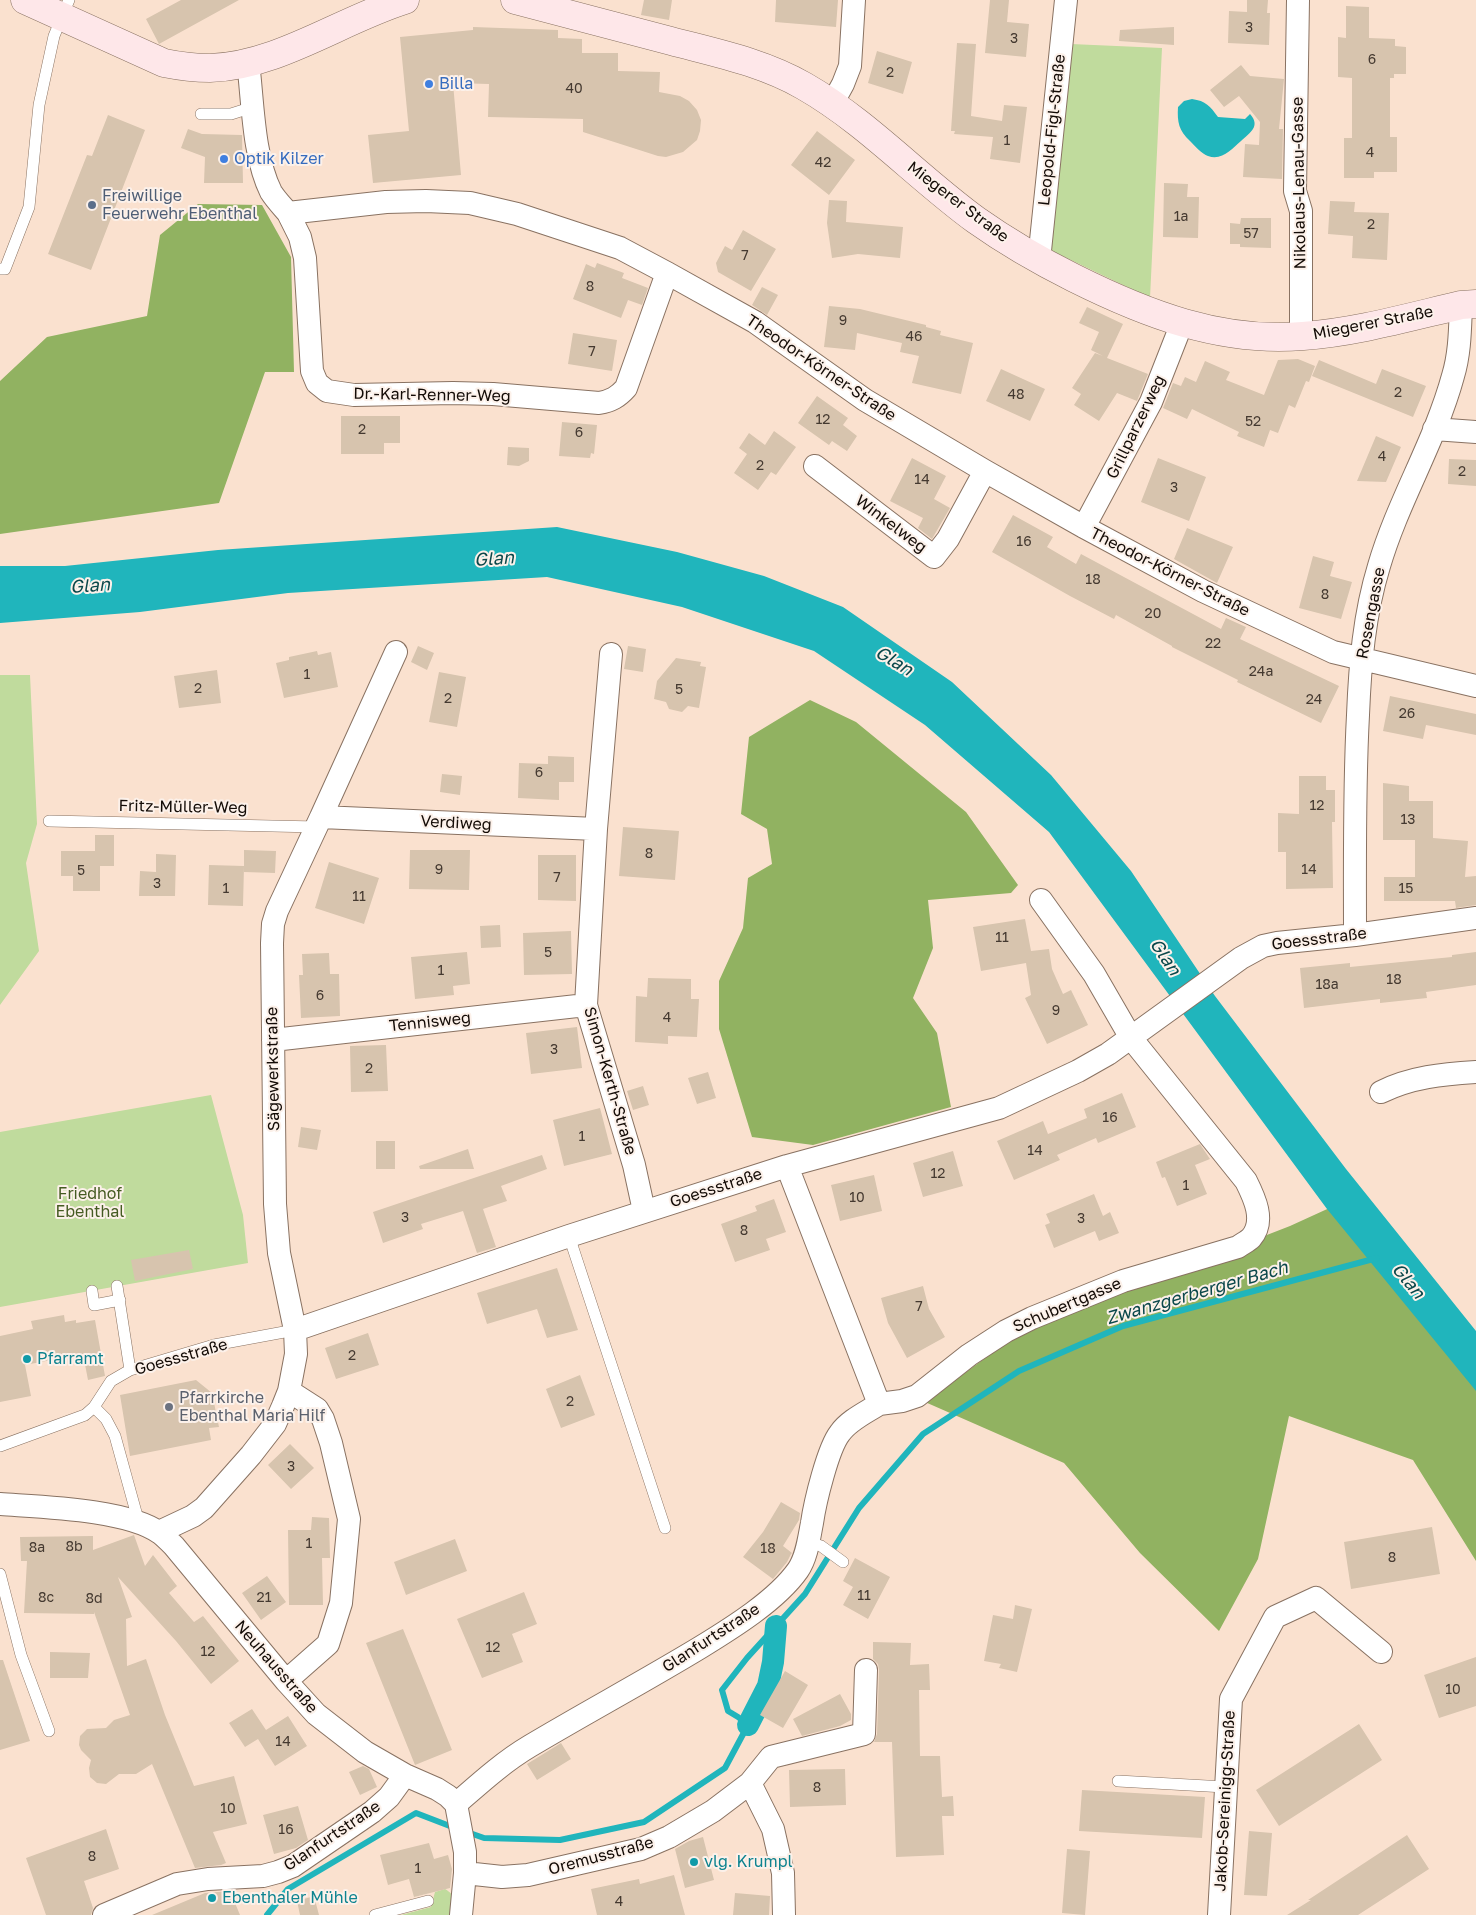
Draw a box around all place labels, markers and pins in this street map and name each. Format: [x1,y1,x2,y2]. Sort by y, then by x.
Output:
place label: Billa [439,74,473,94]
marker: Billa [423,78,435,90]
place label: Optik Kilzer [234,149,324,169]
marker: Optik Kilzer [218,153,230,165]
place label: Freiwillige Feuerwehr Ebenthal [102,186,257,224]
marker: Freiwillige Feuerwehr Ebenthal [86,199,98,211]
place label: Pfarramt [37,1349,104,1369]
marker: Pfarramt [21,1353,33,1365]
place label: Pfarrkirche Ebenthal Maria Hilf [179,1388,325,1426]
marker: Pfarrkirche Ebenthal Maria Hilf [163,1401,175,1413]
place label: vlg. Krumpl [704,1852,793,1872]
marker: vlg. Krumpl [688,1856,700,1868]
place label: Ebenthaler Mühle [222,1888,358,1908]
marker: Ebenthaler Mühle [206,1892,218,1904]

